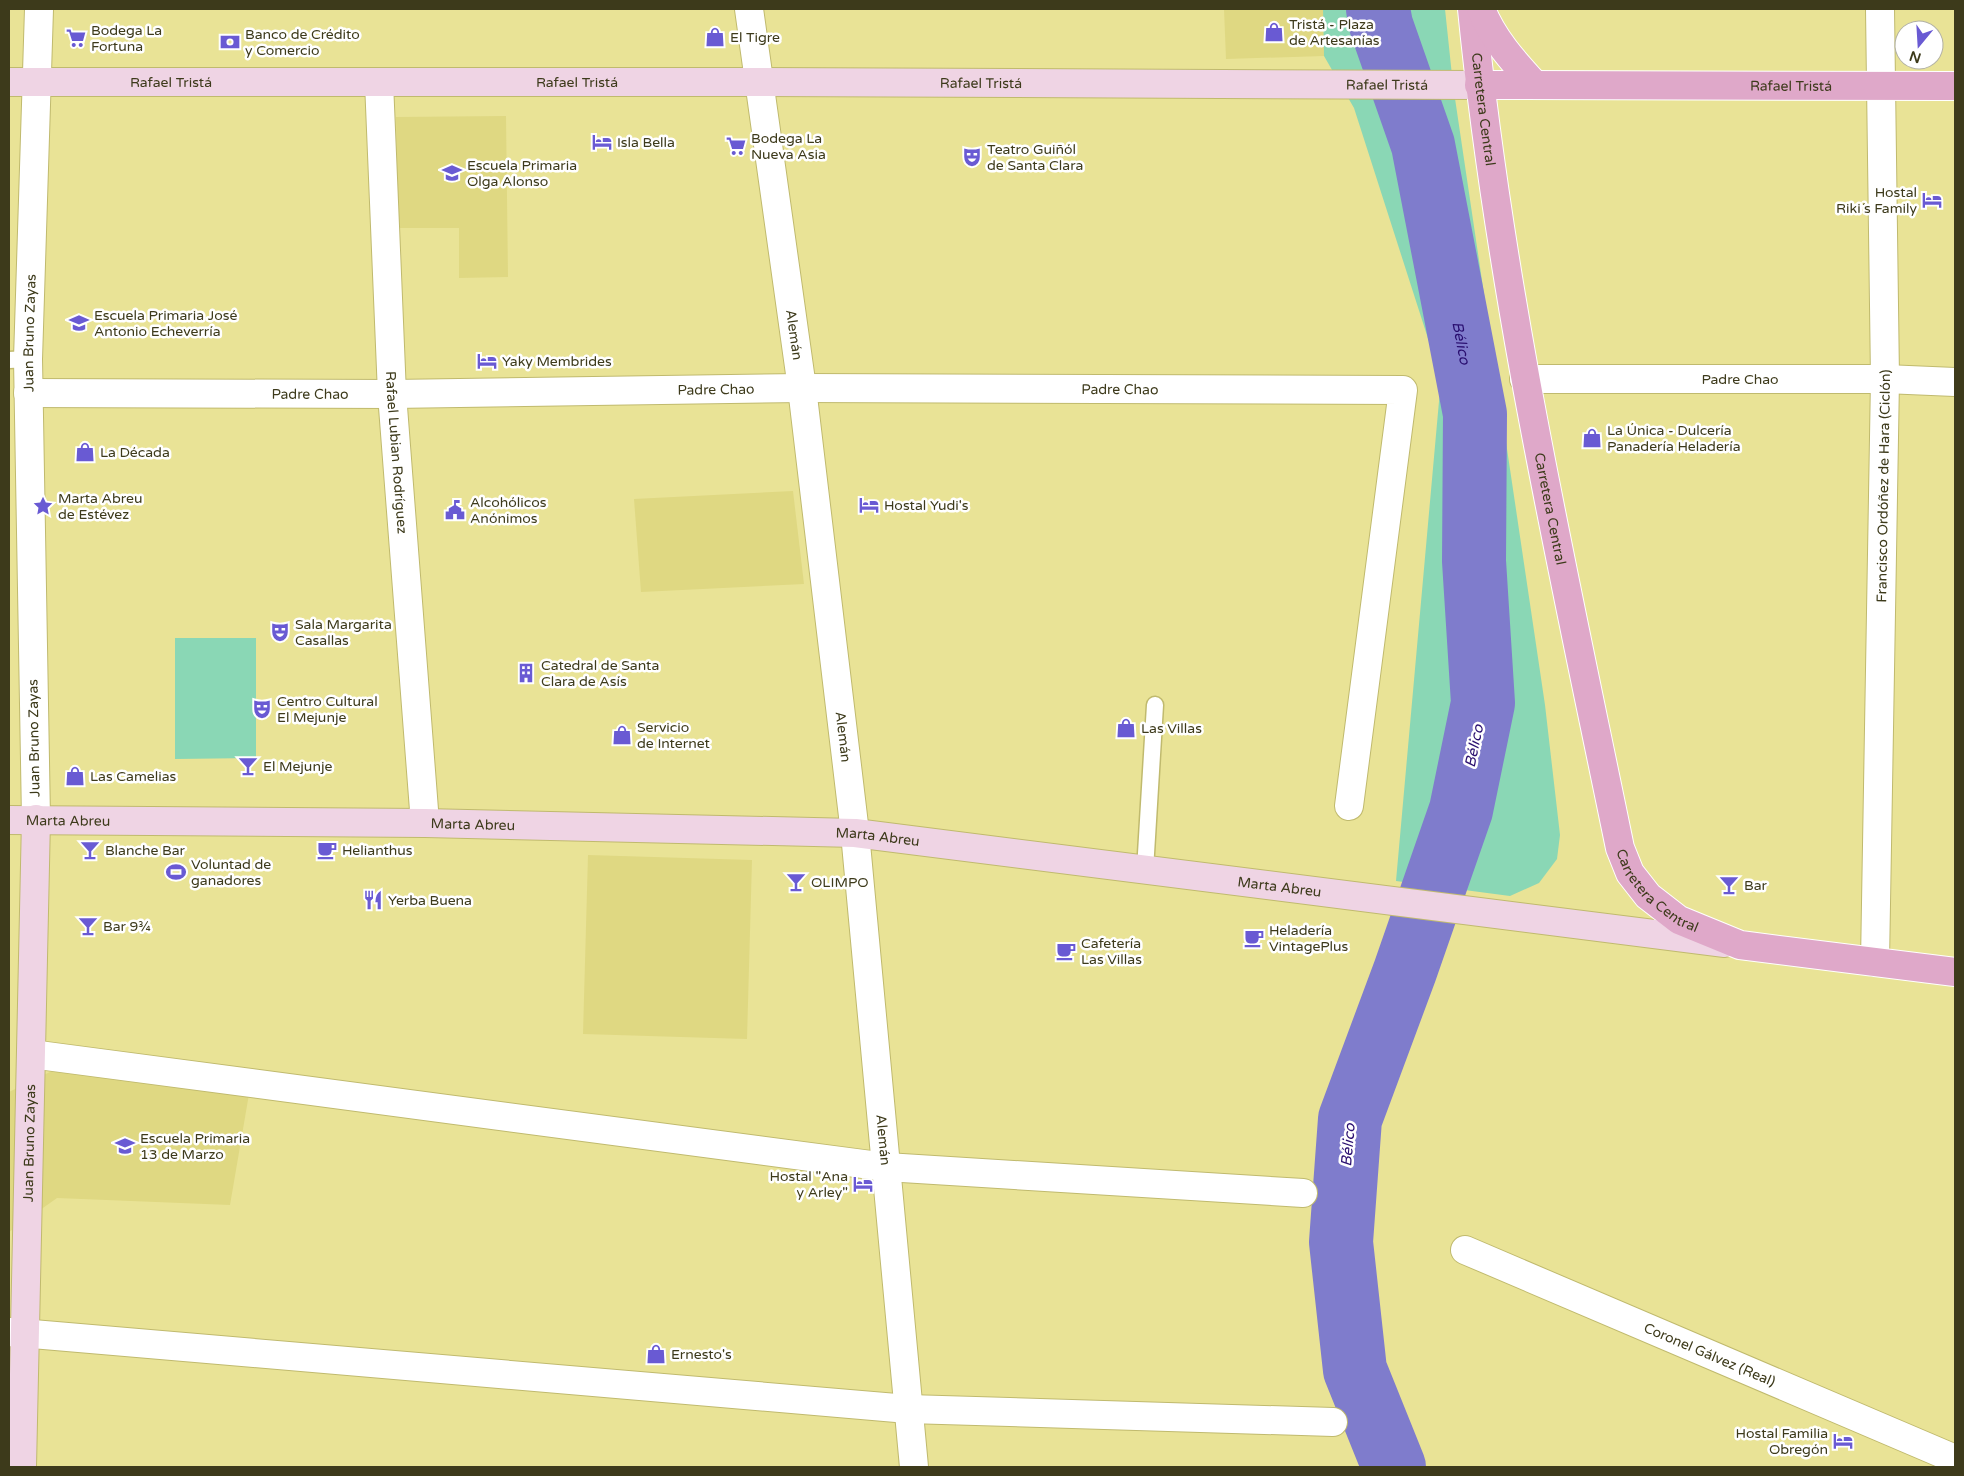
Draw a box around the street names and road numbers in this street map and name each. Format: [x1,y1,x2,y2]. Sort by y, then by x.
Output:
street label: Carretera Central [1468,52,1499,167]
street label: Rafael Tristá [130,74,212,91]
street label: Rafael Tristá [536,74,618,91]
street label: Rafael Tristá [940,74,1022,92]
street label: Rafael Tristá [1346,76,1428,93]
street label: Rafael Tristá [1750,77,1832,94]
street label: Juan Bruno Zayas [19,274,39,392]
street label: Alemán [783,308,807,361]
street label: Francisco Ordóñez de Hara (Ciclón) [1873,369,1894,603]
street label: Rafael Lubian Rodríguez [383,371,411,535]
street label: Padre Chao [1701,371,1779,388]
street label: Padre Chao [677,380,755,398]
street label: Padre Chao [1081,380,1159,398]
street label: Padre Chao [271,385,349,402]
street label: Carretera Central [1531,451,1570,566]
street label: Juan Bruno Zayas [24,679,44,797]
street label: Alemán [832,710,855,763]
street label: Marta Abreu [26,812,110,829]
street label: Marta Abreu [431,815,515,834]
street label: Marta Abreu [835,824,921,850]
street label: Carretera Central [1613,846,1701,936]
street label: Marta Abreu [1237,873,1322,900]
street label: Juan Bruno Zayas [19,1084,39,1202]
street label: Alemán [873,1114,894,1166]
street label: Coronel Gálvez (Real) [1641,1319,1778,1390]

